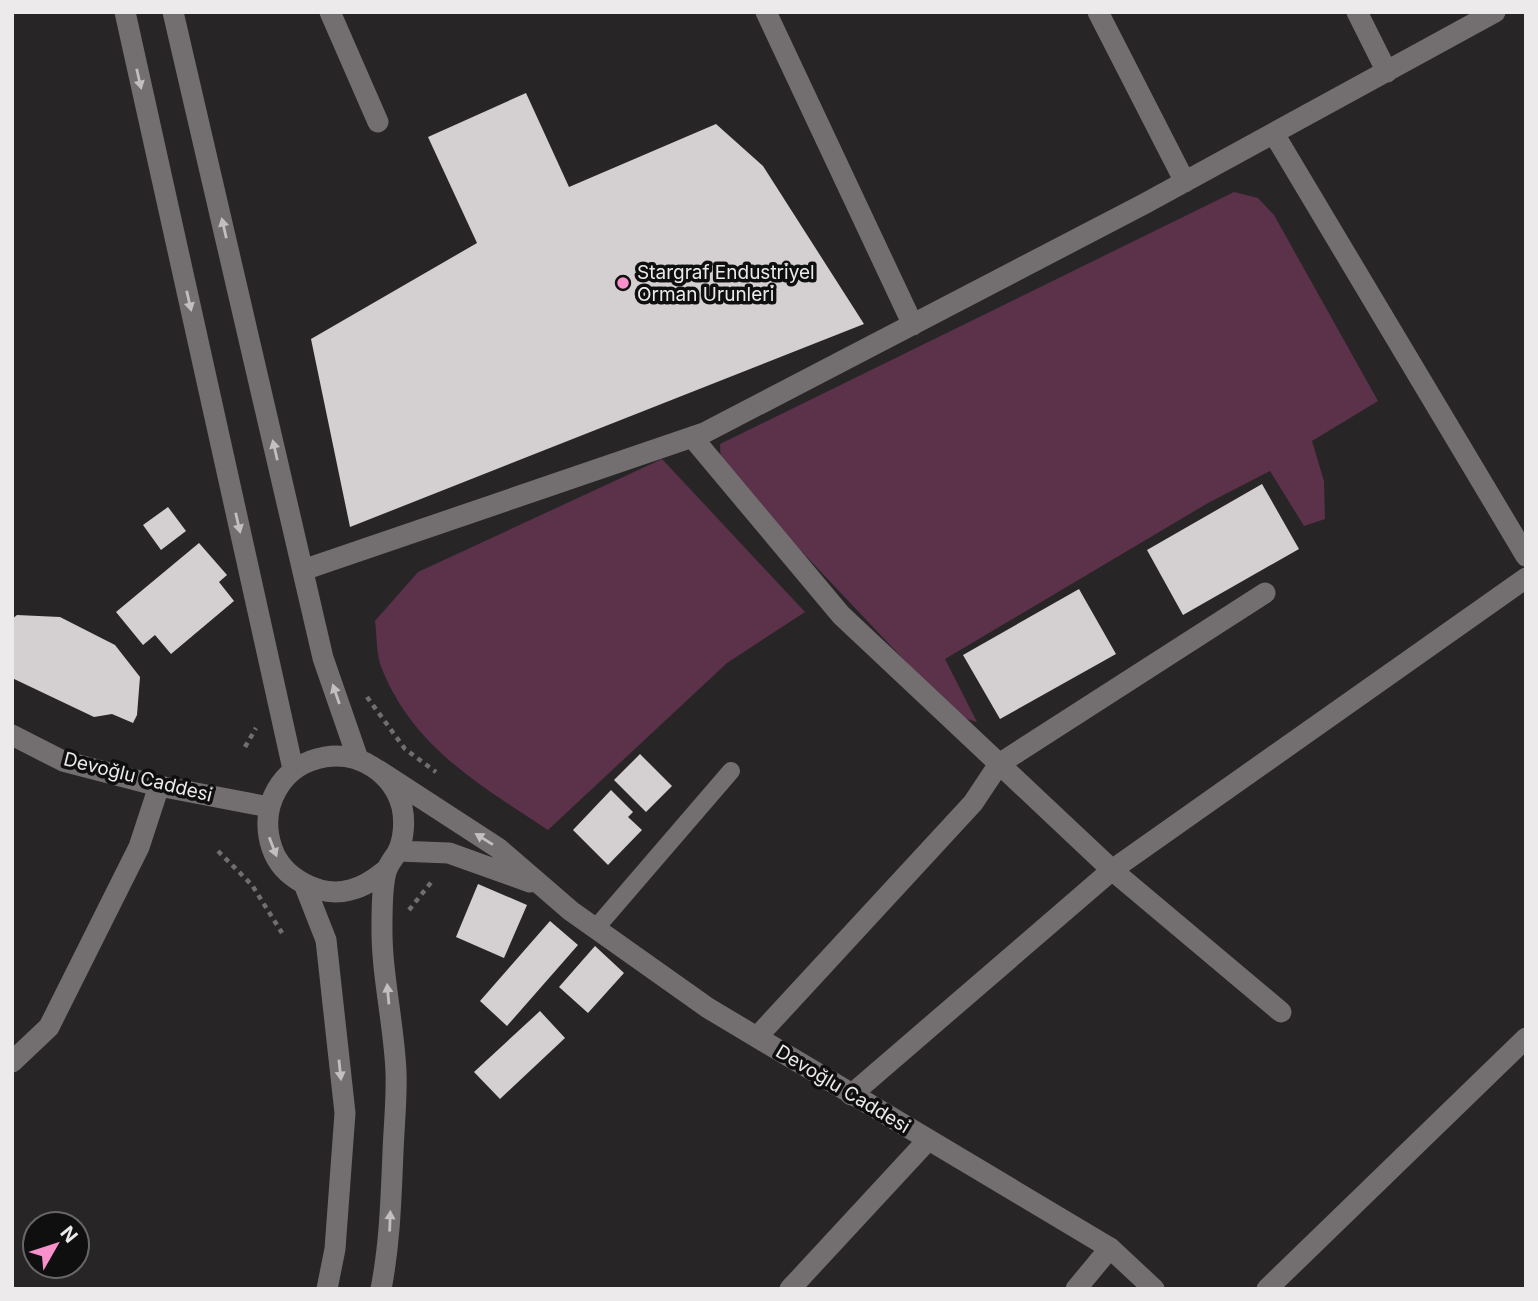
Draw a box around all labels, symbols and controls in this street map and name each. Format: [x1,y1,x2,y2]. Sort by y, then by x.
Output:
one-way arrow [134,68,145,90]
one-way arrow [218,217,229,239]
place label: Stargraf Endustriyel Orman Urunleri [637,261,815,306]
marker: Stargraf Endustriyel Orman Urunleri [615,275,631,291]
one-way arrow [184,290,195,312]
one-way arrow [269,439,280,461]
one-way arrow [233,512,244,534]
one-way arrow [330,684,341,705]
street label: Devoğlu Caddesi [61,747,215,807]
one-way arrow [474,833,493,846]
one-way arrow [268,836,279,857]
one-way arrow [383,983,394,1005]
street label: Devoğlu Caddesi [772,1040,914,1138]
one-way arrow [335,1059,346,1081]
north arrow [21,1210,91,1280]
one-way arrow [384,1210,395,1232]
text: N [55,1222,82,1247]

